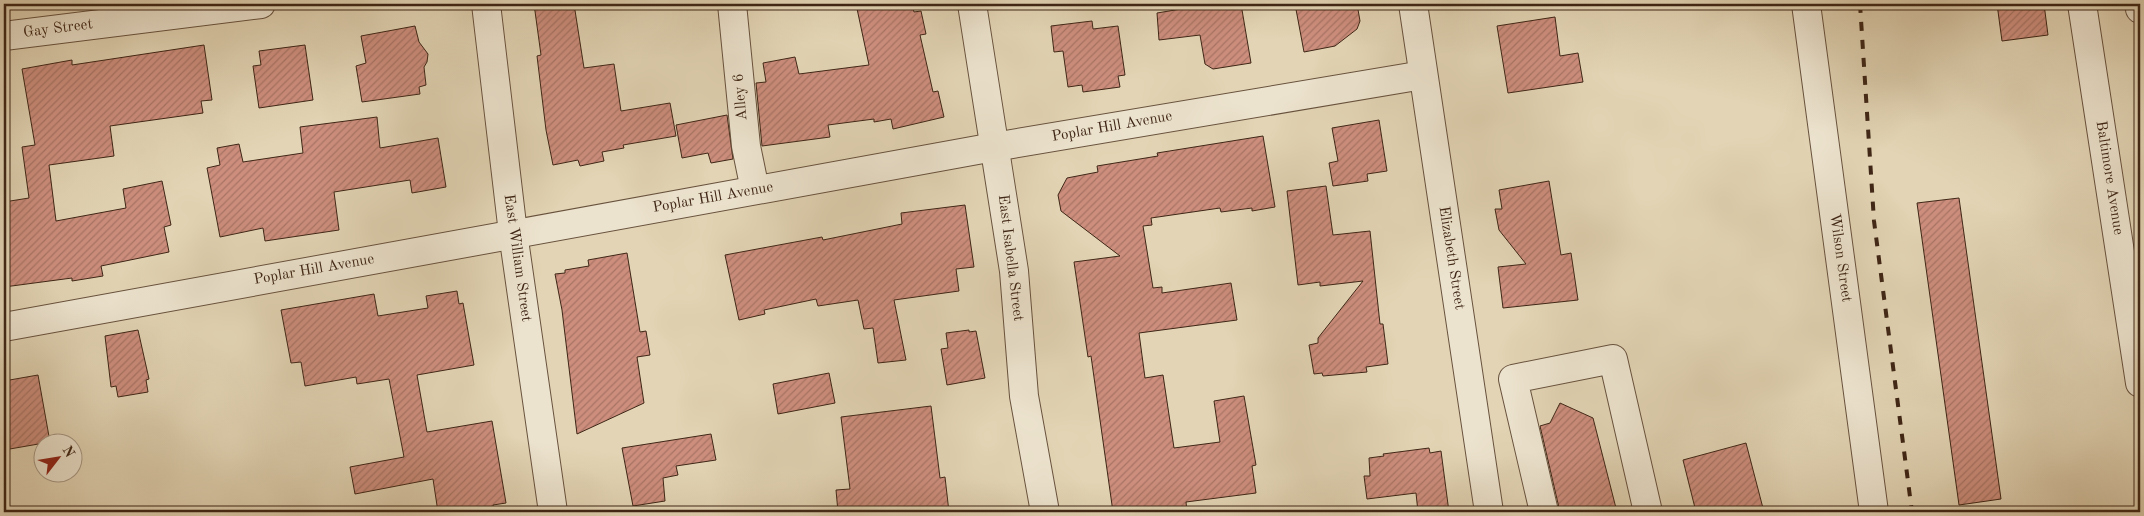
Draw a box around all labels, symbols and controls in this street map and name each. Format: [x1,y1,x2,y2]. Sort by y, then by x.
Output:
street label: Gay Street [22,17,94,41]
street label: Alley 6 [731,73,751,121]
street label: Poplar Hill Avenue [1050,109,1174,145]
street label: Baltimore Avenue [2093,120,2125,236]
street label: Poplar Hill Avenue [651,180,775,216]
street label: East William Street [501,193,533,323]
street label: East Isabella Street [995,194,1025,322]
street label: Elizabeth Street [1435,205,1467,311]
street label: Wilson Street [1826,213,1854,303]
street label: Poplar Hill Avenue [252,252,376,288]
north arrow [32,434,82,484]
text: N [60,444,77,460]

